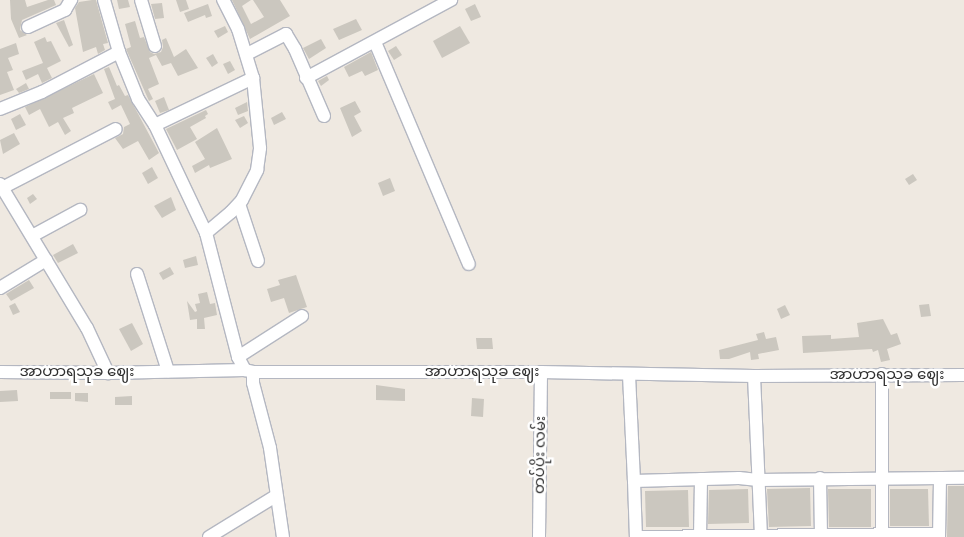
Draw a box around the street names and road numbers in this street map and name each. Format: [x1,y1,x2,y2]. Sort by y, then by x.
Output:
street label: အာဟာရသုခ ဈေး [19,363,135,381]
street label: အာဟာရသုခ ဈေး [424,363,540,381]
street label: အာဟာရသုခ ဈေး [829,366,945,384]
street label: တပ်ပိုး လမ်း [530,416,550,494]

